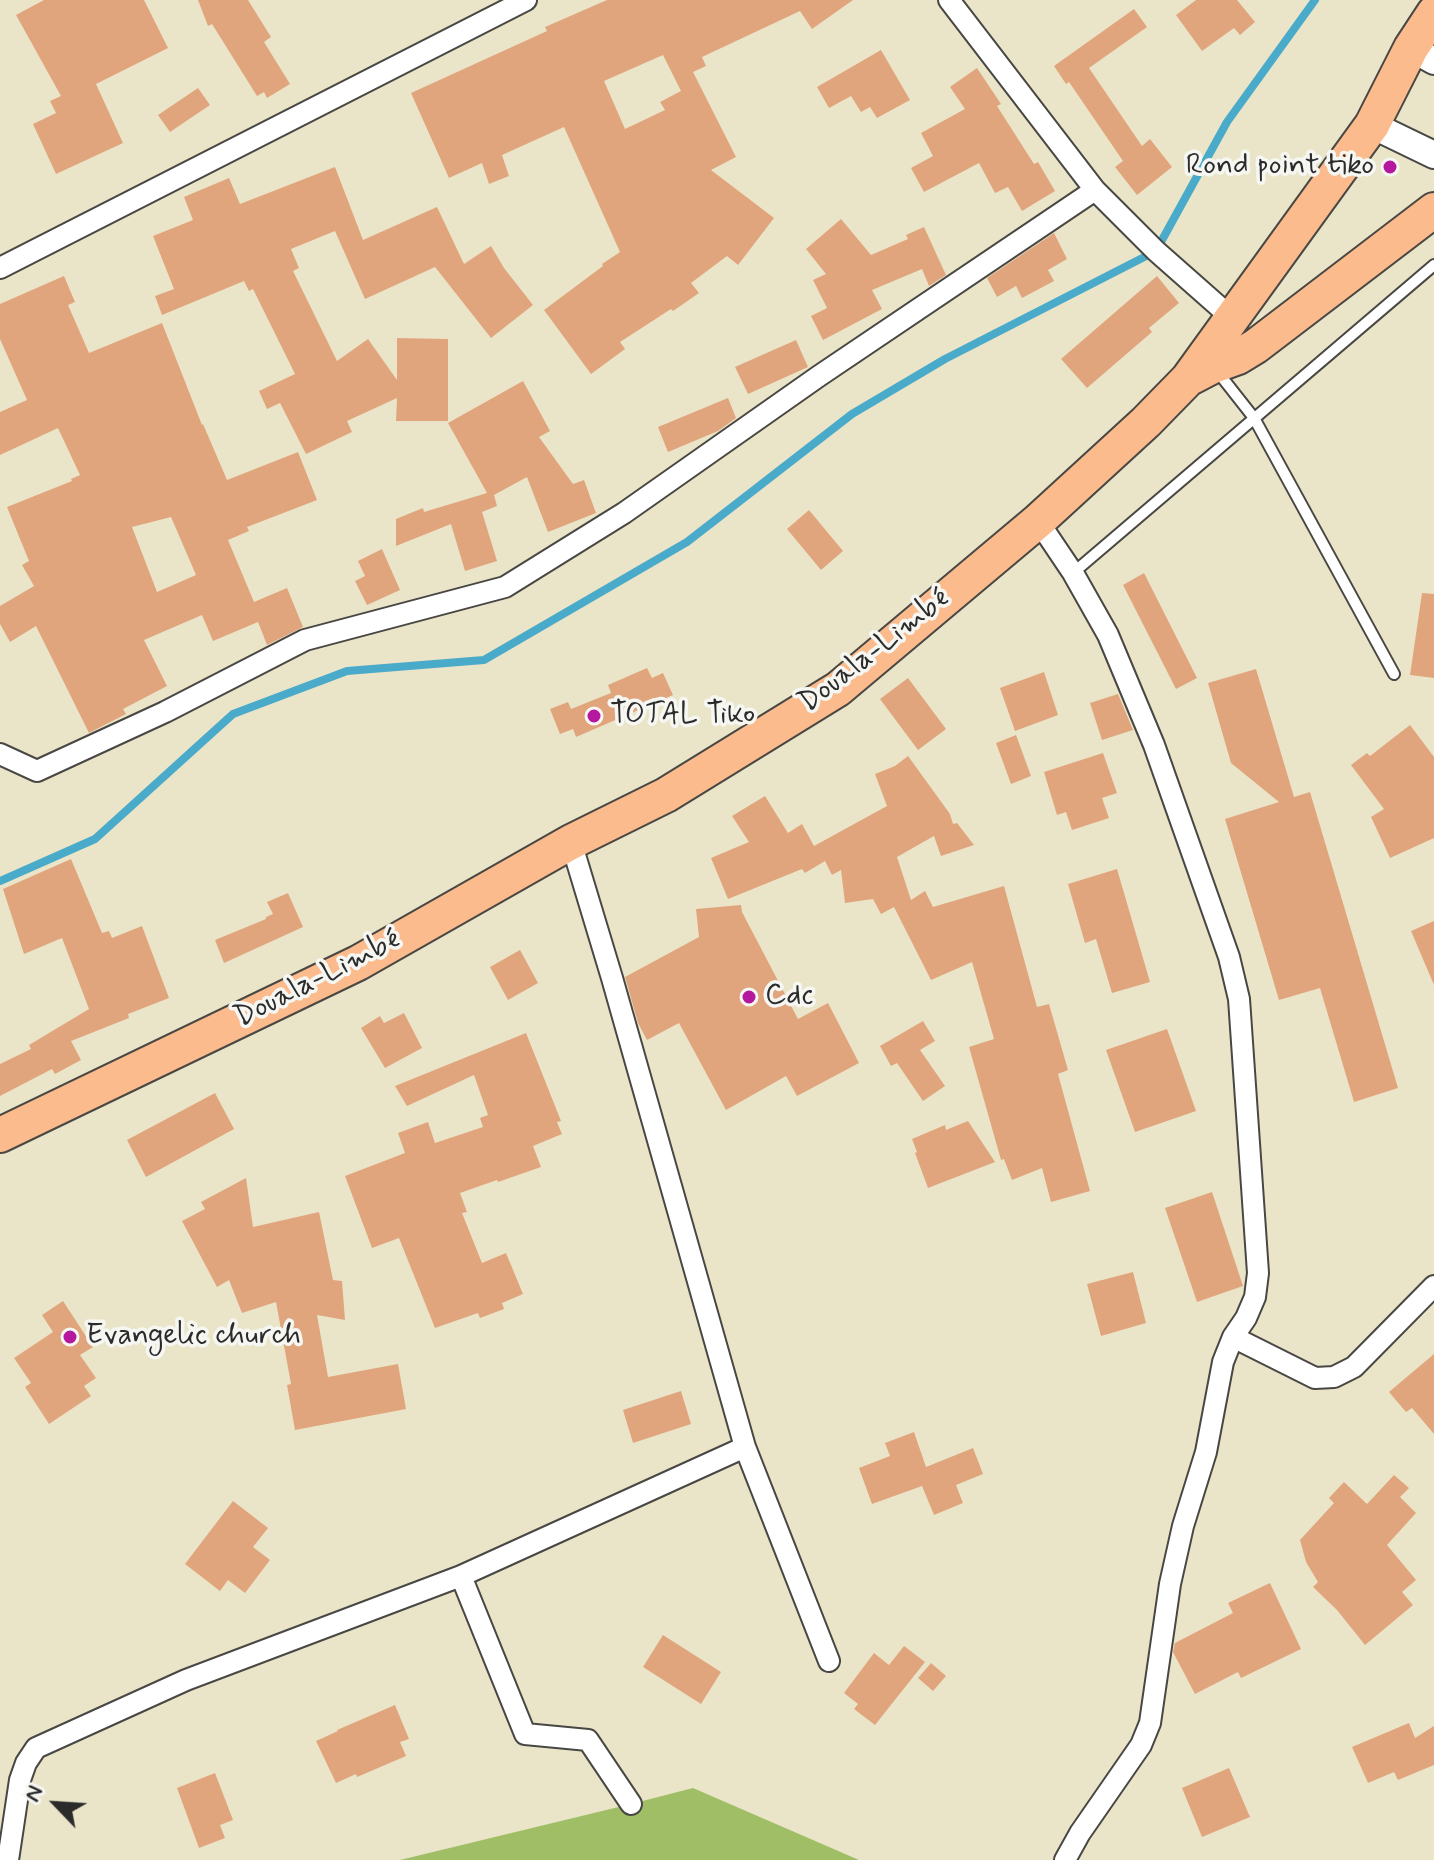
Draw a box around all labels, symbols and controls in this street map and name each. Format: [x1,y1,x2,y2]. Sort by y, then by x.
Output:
place label: Rond point tiko [1186,149,1374,185]
marker: Rond point tiko [1381,158,1399,176]
street label: Douala-Limbé [792,582,958,722]
place label: TOTAL Tiko [610,698,755,734]
marker: TOTAL Tiko [585,707,603,725]
street label: Douala-Limbé [229,923,407,1037]
place label: Cdc [765,979,813,1015]
marker: Cdc [740,988,758,1006]
place label: Evangelic church [86,1319,301,1355]
marker: Evangelic church [61,1328,79,1346]
north arrow [16,1764,96,1844]
text: N [18,1781,50,1806]

